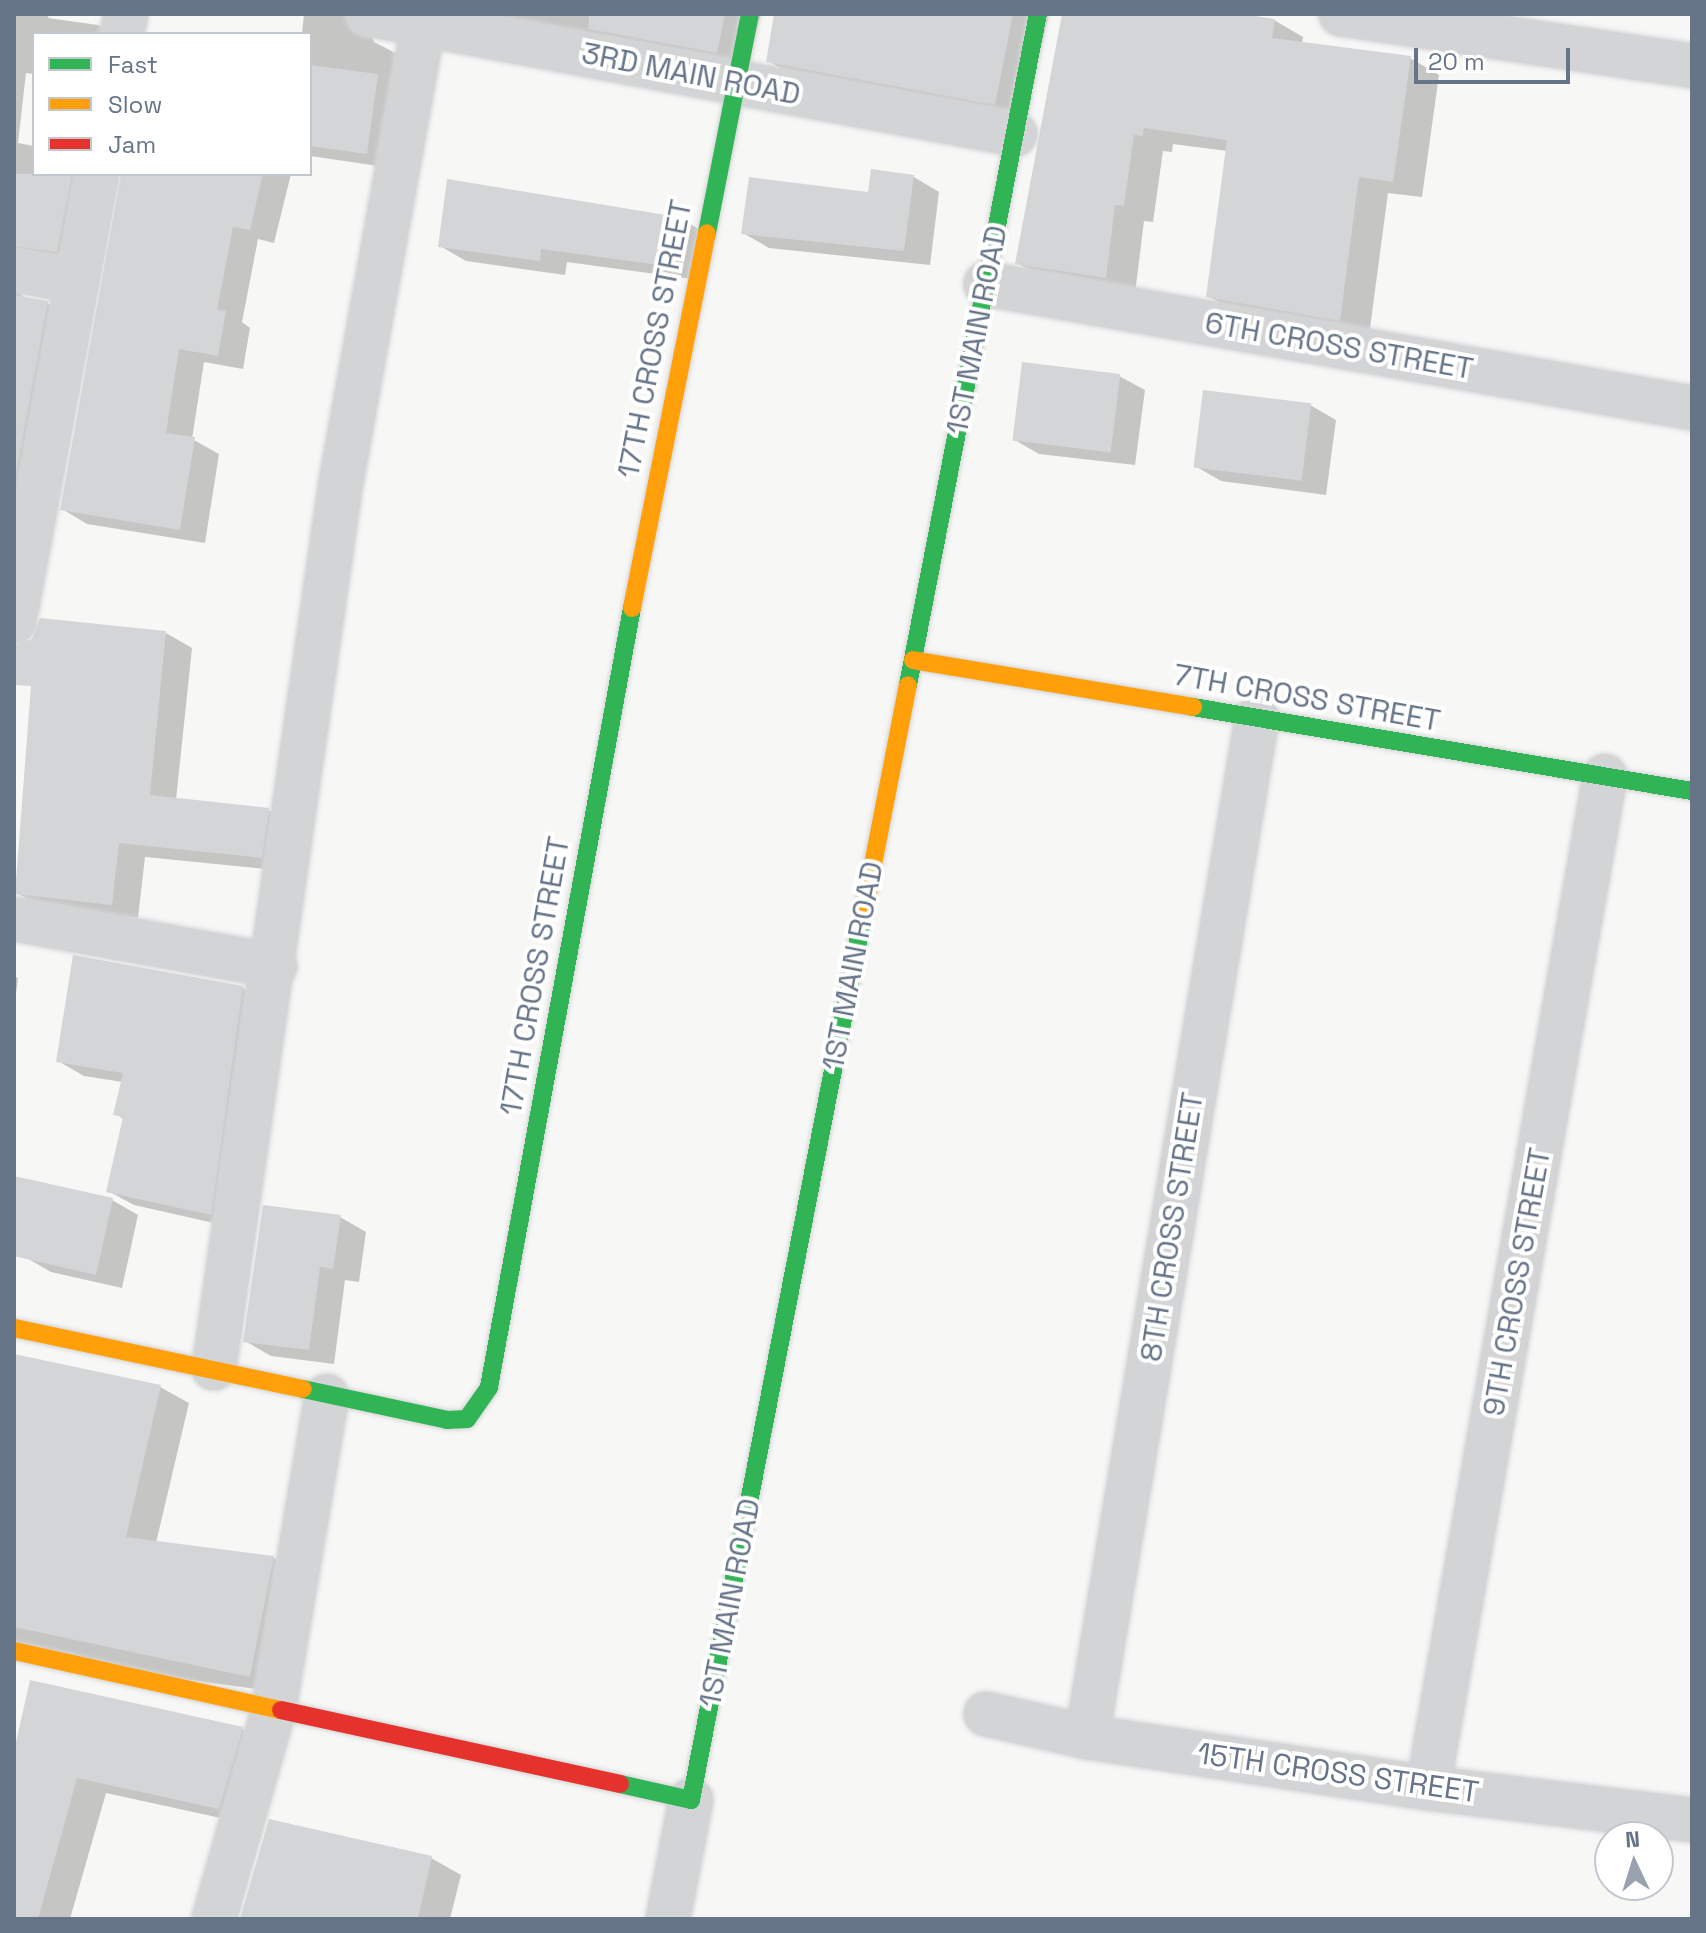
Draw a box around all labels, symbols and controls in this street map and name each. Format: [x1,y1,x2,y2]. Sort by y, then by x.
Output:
legend [32,32,312,176]
scale bar [1418,32,1574,82]
street label: 3RD MAIN ROAD [579,35,803,113]
text: 20 m [1428,46,1485,77]
text: Fast [108,49,158,80]
text: Slow [108,89,162,120]
text: Jam [108,129,156,160]
street label: 17TH CROSS STREET [610,197,700,481]
street label: 1ST MAIN ROAD [939,222,1015,438]
street label: 6TH CROSS STREET [1202,305,1476,387]
street label: 7TH CROSS STREET [1171,657,1443,739]
street label: 17TH CROSS STREET [493,834,577,1118]
street label: 1ST MAIN ROAD [815,858,891,1074]
street label: 8TH CROSS STREET [1133,1090,1211,1364]
street label: 9TH CROSS STREET [1476,1145,1558,1419]
street label: 1ST MAIN ROAD [692,1495,768,1711]
street label: 15TH CROSS STREET [1195,1735,1481,1811]
north arrow [1594,1821,1674,1901]
text: N [1624,1825,1641,1854]

